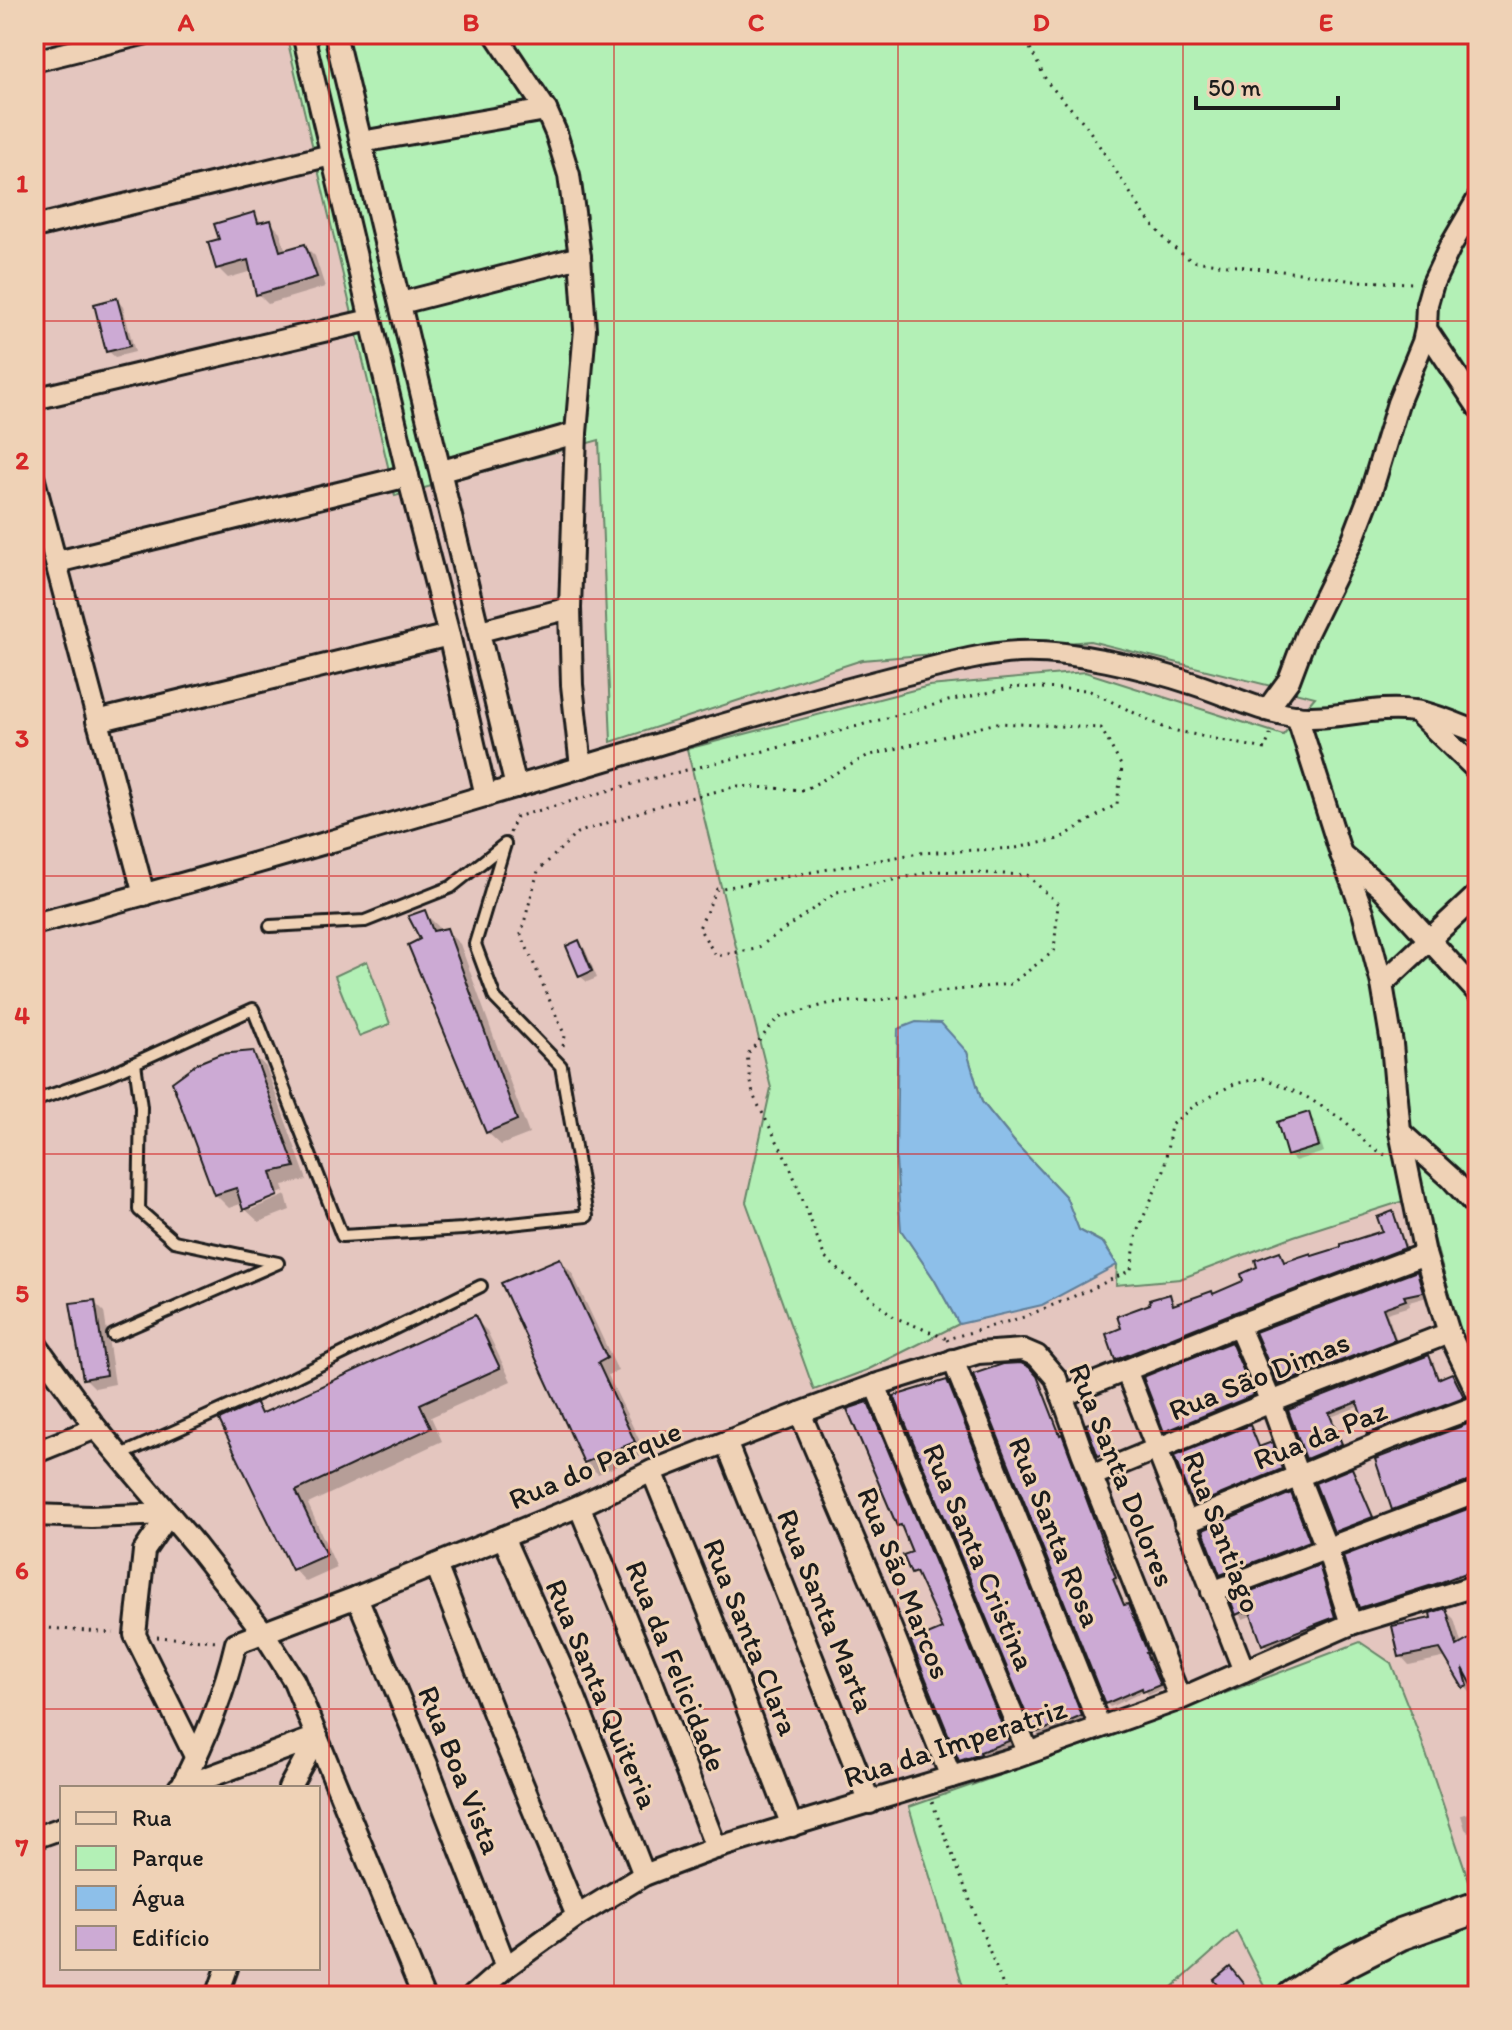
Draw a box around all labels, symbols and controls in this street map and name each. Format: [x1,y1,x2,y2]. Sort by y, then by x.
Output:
text: A [177,6,195,38]
text: B [463,6,480,38]
text: C [748,6,765,38]
text: D [1032,6,1050,38]
text: E [1319,6,1333,38]
scale bar [1196,60,1338,110]
text: 50 m [1208,73,1261,102]
text: 1 [16,167,28,199]
text: 2 [15,444,29,476]
text: 3 [15,722,29,754]
text: 4 [14,999,30,1031]
text: 5 [15,1277,29,1309]
street label: Rua São Dimas [1163,1323,1355,1429]
street label: Rua Santa Dolores [1061,1358,1184,1592]
street label: Rua da Paz [1248,1391,1392,1478]
street label: Rua do Parque [503,1412,687,1518]
street label: Rua Santa Rosa [1000,1431,1111,1633]
street label: Rua Santa Cristina [915,1438,1044,1676]
street label: Rua Santiago [1175,1446,1270,1618]
street label: Rua São Marcos [849,1481,960,1684]
street label: Rua Santa Marta [769,1504,884,1718]
street label: Rua Santa Clara [695,1533,808,1741]
text: 6 [15,1554,29,1586]
street label: Rua da Felicidade [617,1555,736,1777]
street label: Rua Santa Quiteria [537,1574,668,1814]
street label: Rua Boa Vista [410,1680,511,1860]
street label: Rua da Imperatriz [839,1689,1071,1796]
legend [60,1786,320,1970]
text: Rua [132,1803,172,1832]
text: 7 [15,1831,29,1863]
text: Parque [132,1843,204,1872]
text: Água [132,1883,185,1912]
text: Edifício [132,1923,209,1952]

